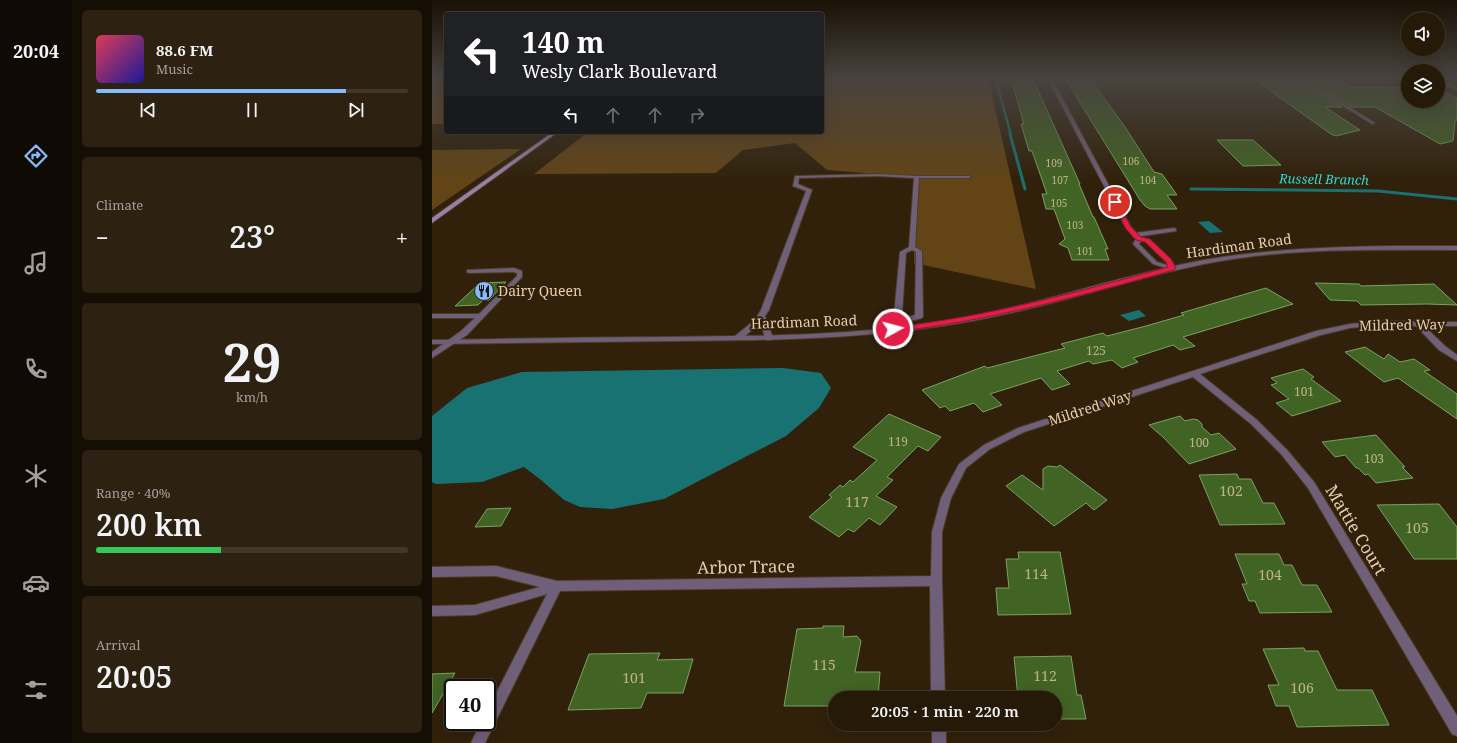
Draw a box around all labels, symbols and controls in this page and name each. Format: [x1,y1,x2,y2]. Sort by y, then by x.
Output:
map controls [1401,12,1445,108]
button: sound [1401,12,1445,56]
text: 140 m [522,23,604,61]
icon: left [456,28,508,80]
text: 20:04 [13,39,59,63]
text: 88.6 FM [156,40,213,60]
text: Wesly Clark Boulevard [522,59,717,83]
text: Music [156,60,193,78]
button: layers [1401,64,1445,108]
icon: previous [137,99,159,121]
icon: pause [241,99,263,121]
icon: next [345,99,367,121]
icon: left [560,104,582,126]
icon: ahead [602,104,624,126]
icon: ahead [644,104,666,126]
icon: right [686,104,708,126]
icon: directions [22,142,50,170]
house number: 106 [1123,154,1140,168]
house number: 109 [1046,156,1062,170]
water label: Russell Branch [1278,169,1369,189]
house number: 107 [1052,173,1069,187]
house number: 104 [1140,173,1157,187]
pin [1098,185,1132,219]
icon: arrive [1104,191,1126,213]
text: Climate [96,196,143,214]
house number: 105 [1051,196,1067,210]
text: 23° [229,216,275,257]
house number: 103 [1067,218,1084,232]
text: − [96,222,109,252]
text: + [396,222,408,252]
street label: Hardiman Road [1185,229,1293,262]
house number: 101 [1077,244,1093,258]
icon: music [22,249,50,277]
restaurant icon: Dairy Queen [473,280,495,302]
place label: Dairy Queen [498,281,582,300]
position arrow [872,308,914,350]
street label: Hardiman Road [751,310,858,333]
street label: Mildred Way [1359,314,1445,335]
text: 29 [223,326,281,397]
house number: 125 [1086,342,1106,359]
icon: phone [22,355,50,383]
house number: 101 [1294,383,1314,400]
street label: Mildred Way [1046,385,1134,430]
text: km/h [236,388,268,406]
house number: 119 [888,433,908,450]
house number: 100 [1189,434,1209,451]
house number: 103 [1364,450,1384,467]
icon: climate [22,462,50,490]
street label: Mattie Court [1320,480,1392,579]
house number: 102 [1219,481,1243,500]
text: Range · 40% [96,484,170,502]
house number: 117 [845,492,869,511]
text: 200 km [96,504,202,545]
house number: 105 [1405,518,1429,537]
street label: Arbor Trace [697,554,795,579]
house number: 114 [1024,564,1048,583]
house number: 104 [1258,565,1282,584]
icon: car [22,569,50,597]
text: Arrival [96,636,140,654]
house number: 115 [812,655,836,674]
text: 20:05 [96,656,172,697]
house number: 112 [1033,666,1057,685]
house number: 101 [622,668,646,687]
icon: filters [22,676,50,704]
house number: 106 [1290,678,1314,697]
speed limit sign: 40 [444,679,496,731]
text: 20:05 · 1 min · 220 m [871,701,1019,721]

